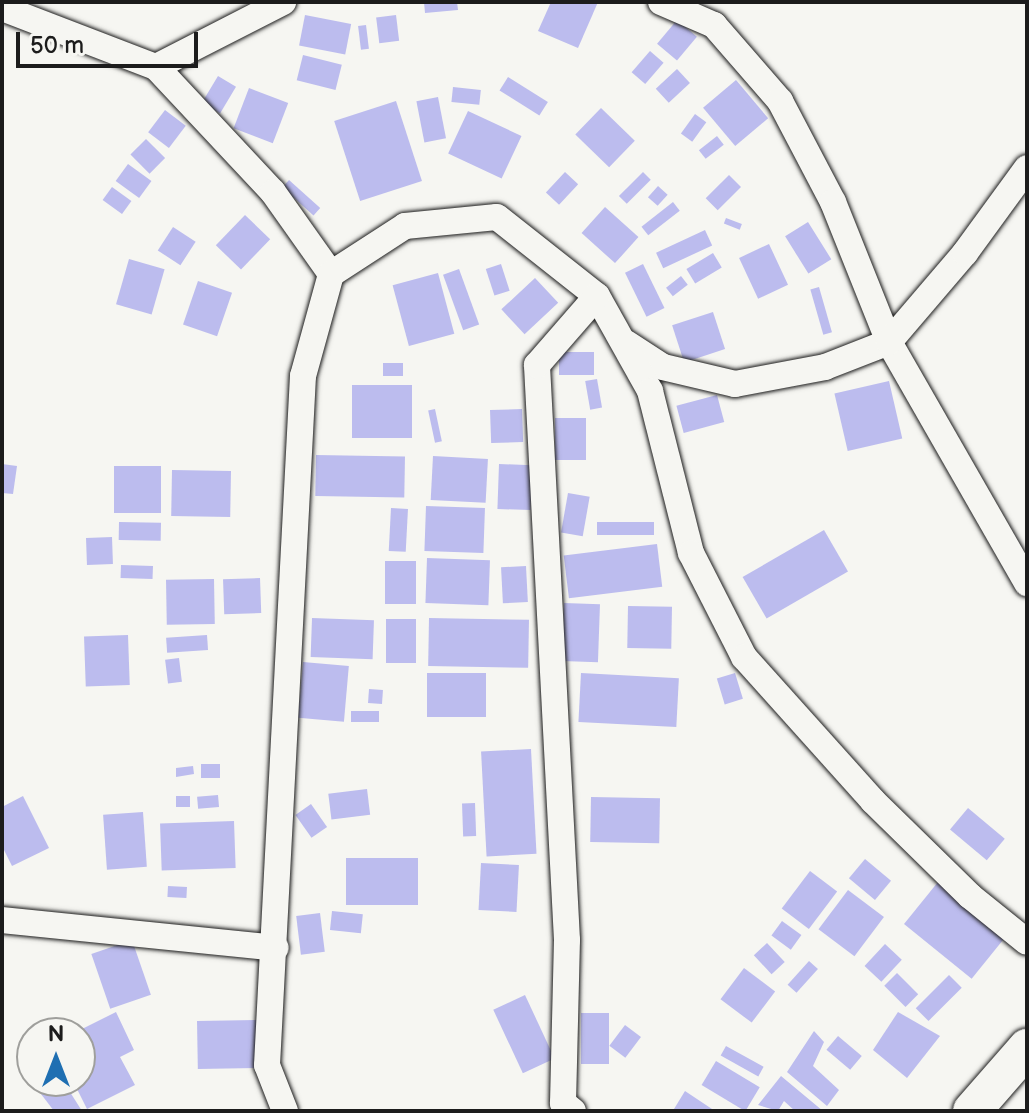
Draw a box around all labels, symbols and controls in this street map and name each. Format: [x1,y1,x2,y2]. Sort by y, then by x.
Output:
scale bar [20,16,202,66]
text: 50 m [30,31,84,60]
north arrow [16,1017,96,1097]
text: N [48,1021,64,1048]

